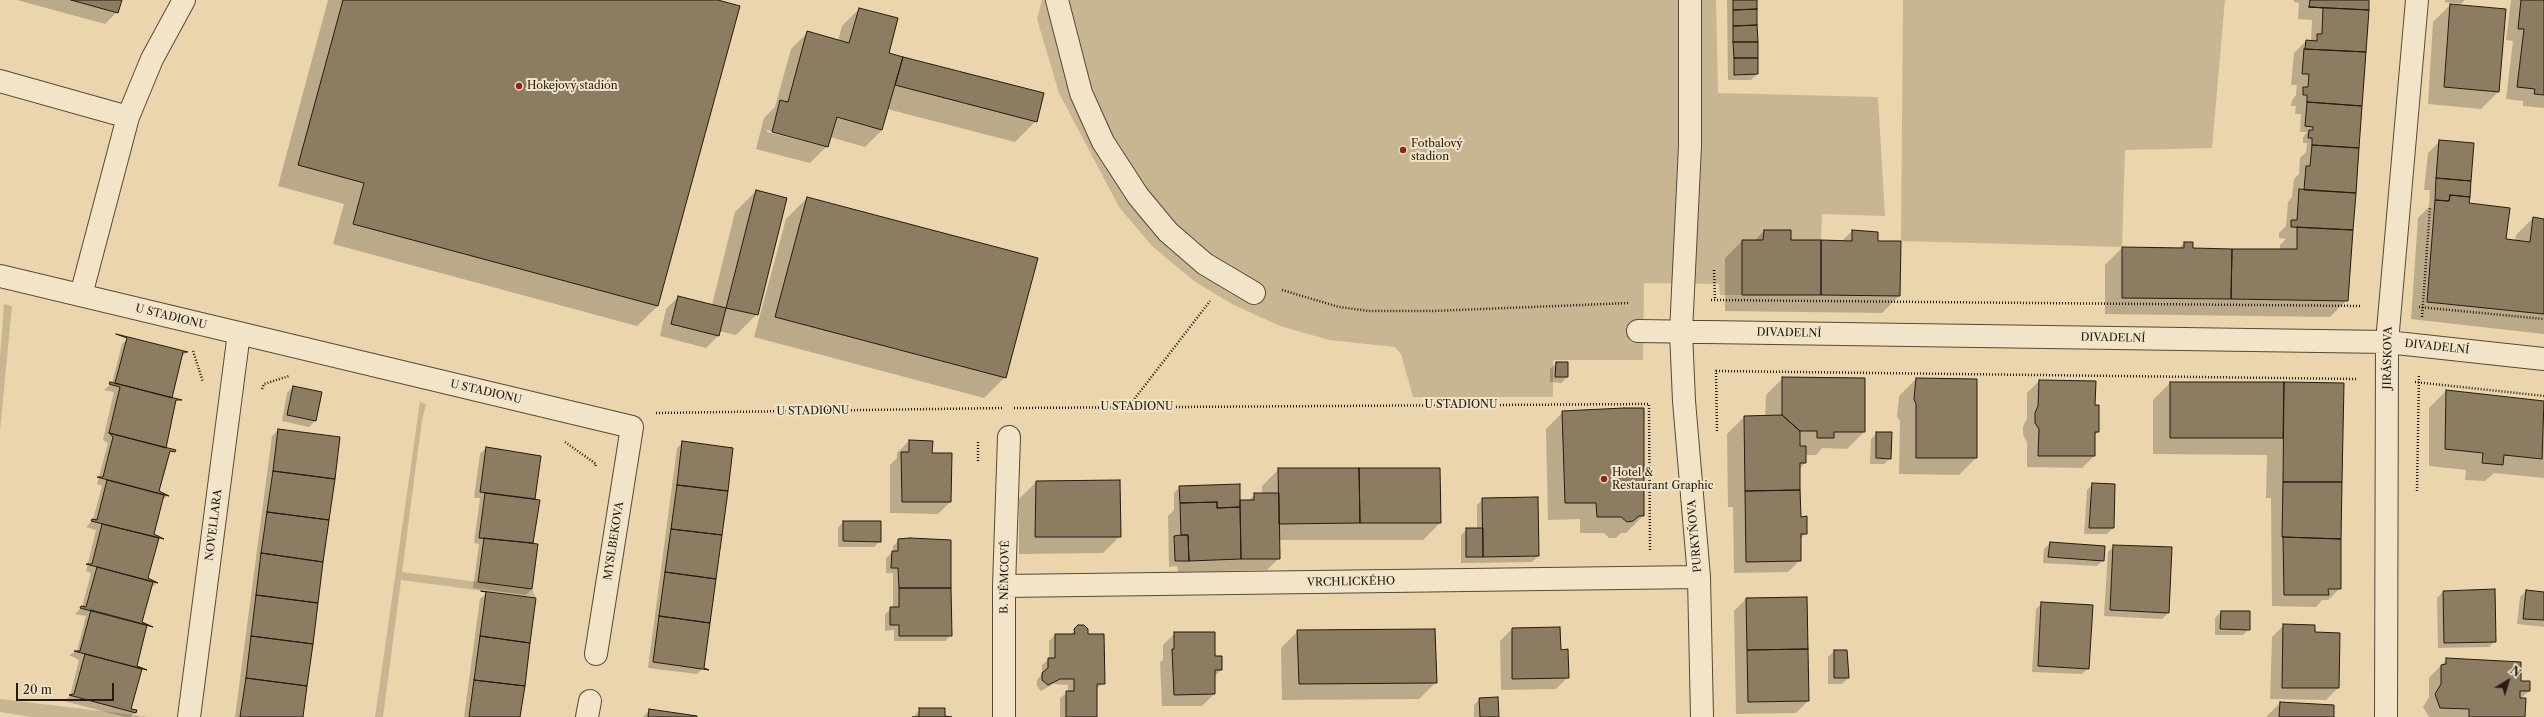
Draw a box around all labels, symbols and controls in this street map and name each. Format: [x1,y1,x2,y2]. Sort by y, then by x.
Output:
place label: Hokejový stadión [527,79,618,93]
marker: Hokejový stadión [514,81,524,91]
place label: Fotbalový stadion [1411,137,1463,163]
marker: Fotbalový stadion [1398,145,1408,155]
street label: U STADIONU [134,302,208,332]
street label: DIVADELNÍ [1756,326,1822,340]
street label: JIRÁSKOVA [2381,326,2395,390]
street label: DIVADELNÍ [2080,331,2146,345]
street label: DIVADELNÍ [2404,337,2470,357]
street label: U STADIONU [449,377,523,407]
street label: U STADIONU [1424,398,1498,412]
street label: U STADIONU [1100,400,1174,414]
street label: U STADIONU [776,404,850,418]
place label: Hotel & Restaurant Graphic [1612,466,1713,492]
marker: Hotel & Restaurant Graphic [1599,474,1609,484]
street label: NOVELLARA [203,488,225,562]
street label: PURKYŇOVA [1685,499,1705,573]
street label: MYSLBEKOVA [601,501,627,581]
street label: B. NĚMCOVÉ [998,540,1012,614]
street label: VRCHLICKÉHO [1307,575,1395,589]
north arrow [2488,661,2528,701]
text: N [2507,663,2523,680]
scale bar [18,675,116,701]
text: 20 m [23,682,52,697]

